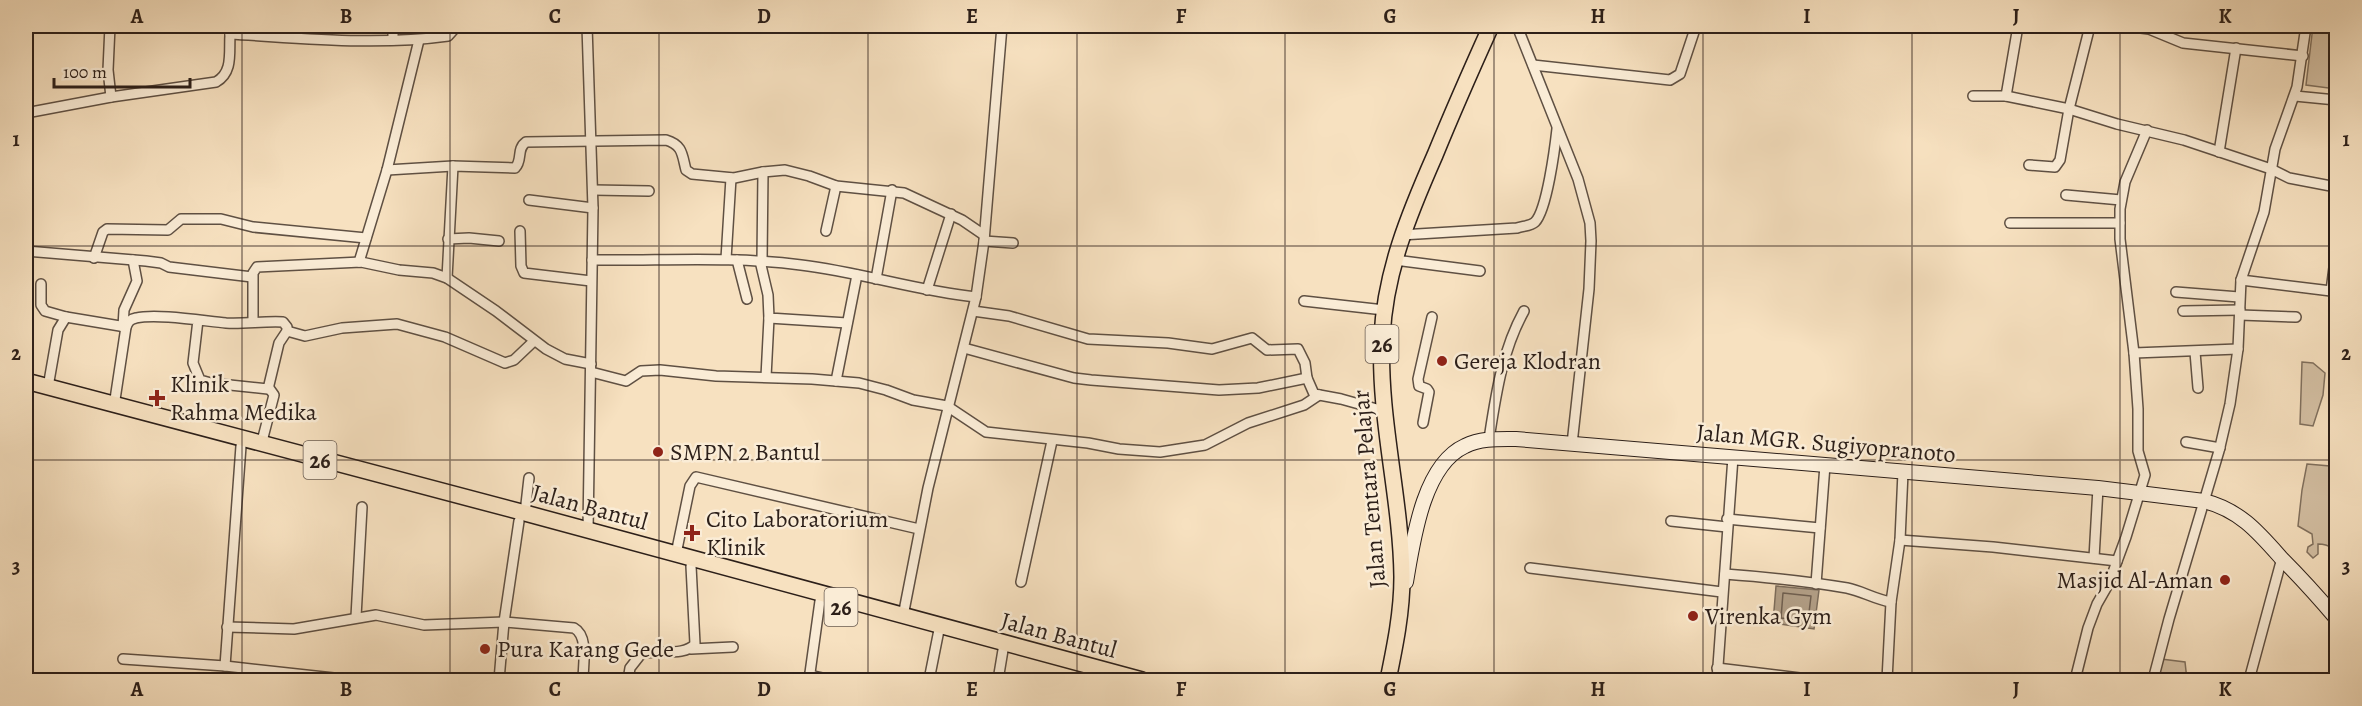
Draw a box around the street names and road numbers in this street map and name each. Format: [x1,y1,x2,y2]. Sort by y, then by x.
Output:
road number: 26 [1366,325,1398,363]
street label: Jalan Tentara Pelajar [1344,388,1394,590]
street label: Jalan MGR. Sugiyopranoto [1695,416,1957,470]
road number: 26 [304,441,336,479]
street label: Jalan Bantul [529,476,652,538]
road number: 26 [824,588,858,626]
street label: Jalan Bantul [998,604,1121,666]

